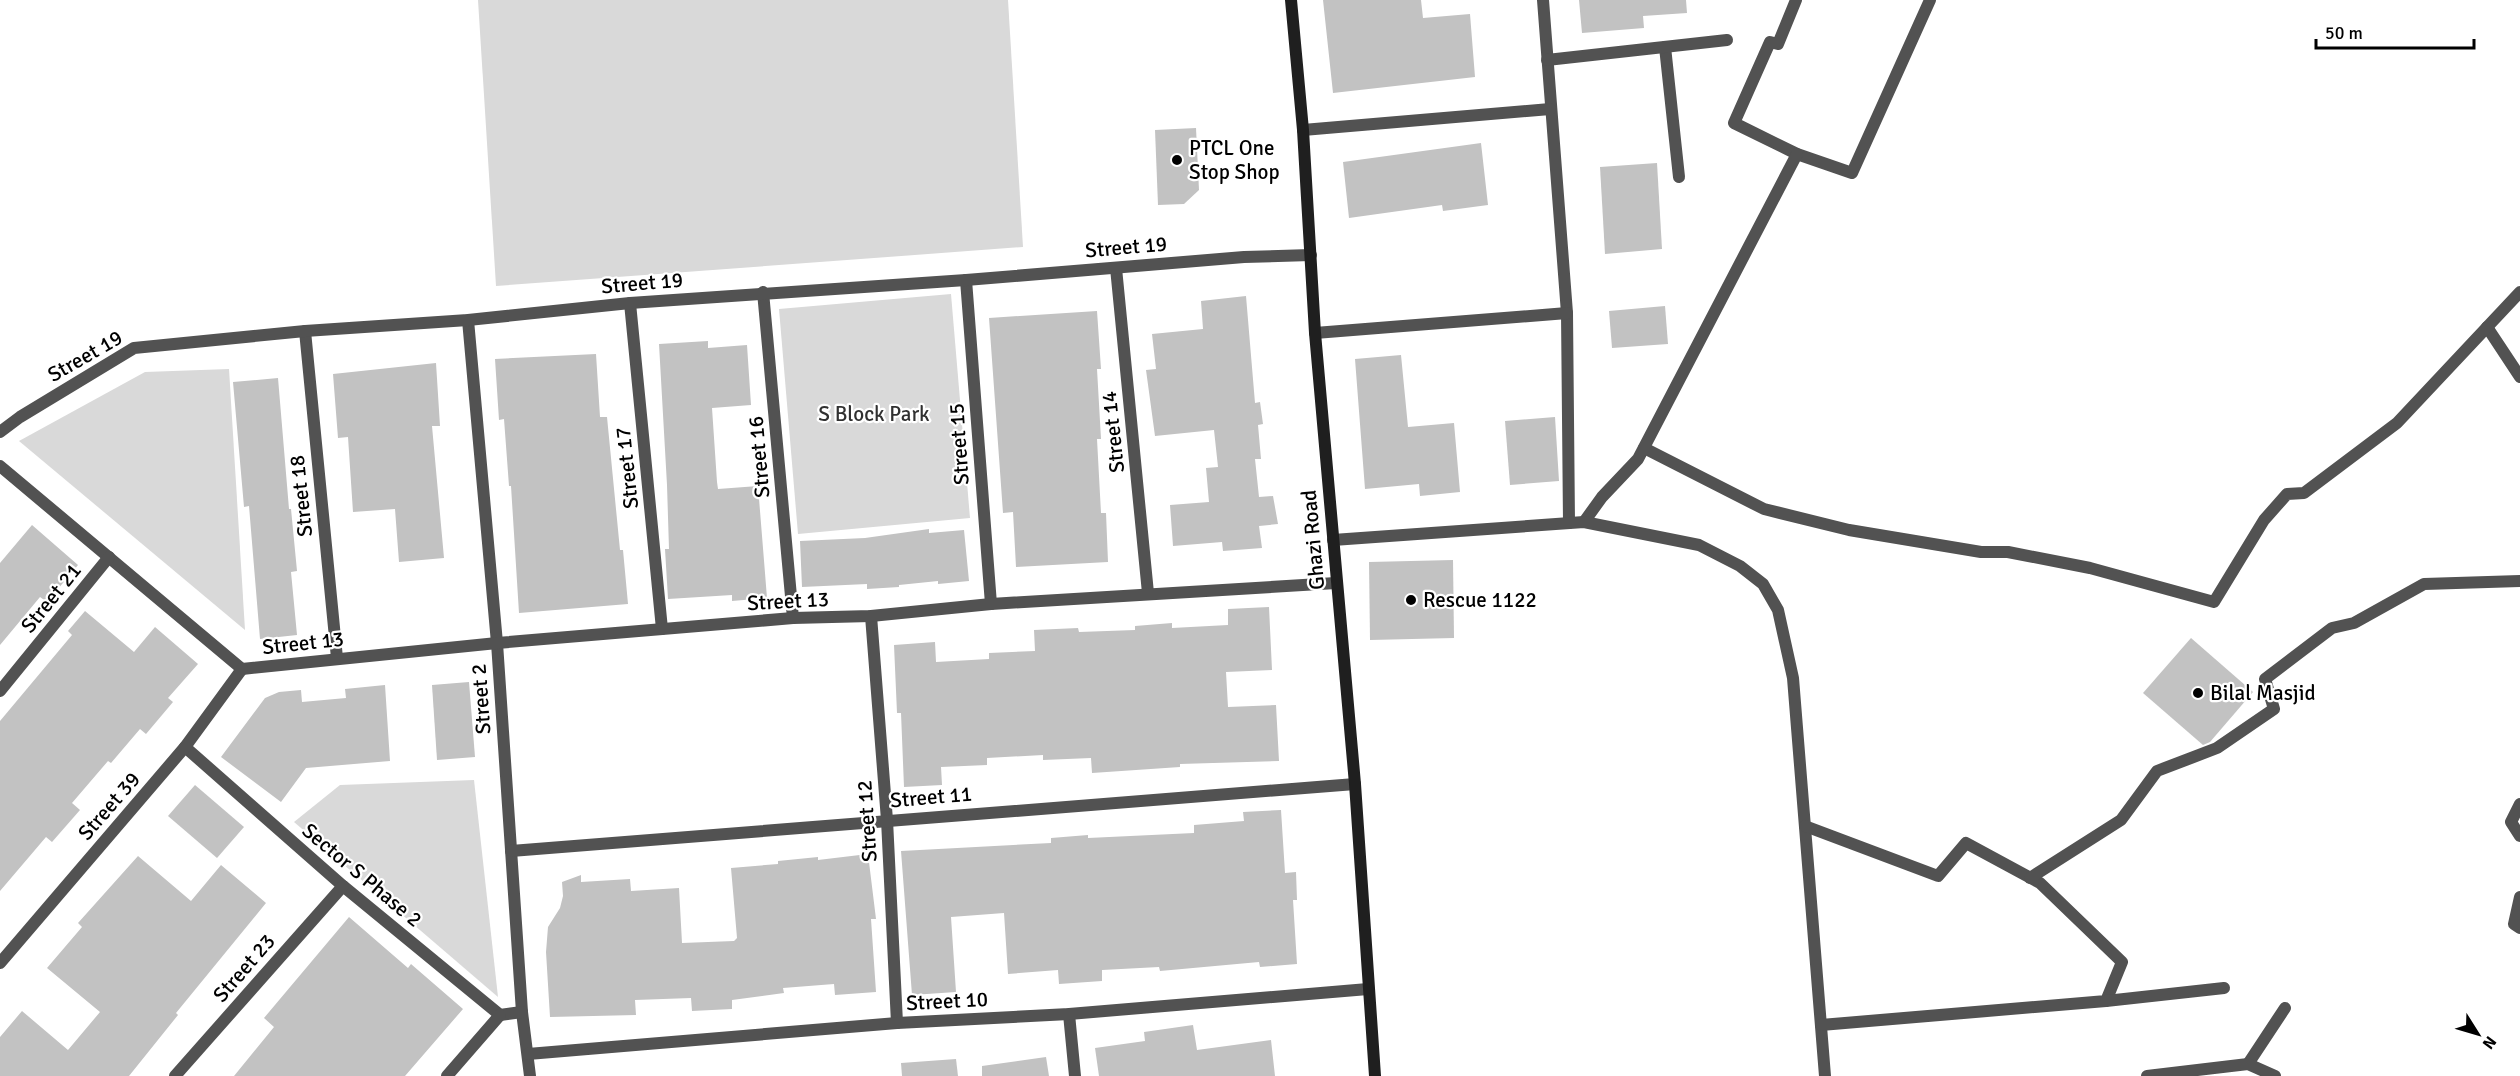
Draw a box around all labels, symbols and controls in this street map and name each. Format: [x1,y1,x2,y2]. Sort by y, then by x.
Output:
scale bar [2316,12,2474,50]
text: 50 m [2325,22,2363,44]
place label: PTCL One Stop Shop [1189,135,1280,185]
marker: PTCL One Stop Shop [1170,153,1184,167]
street label: Street 19 [1084,230,1168,264]
street label: Street 19 [600,266,684,300]
street label: Street 19 [43,324,127,388]
street label: Street 14 [1096,390,1130,474]
park label: S Block Park [818,401,930,427]
street label: Street 15 [943,402,975,486]
street label: Street 16 [742,415,776,499]
street label: Street 17 [610,426,644,510]
street label: Street 18 [284,454,318,538]
street label: Ghazi Road [1296,489,1330,591]
street label: Street 21 [15,558,87,638]
street label: Street 13 [746,586,830,616]
place label: Rescue 1122 [1423,587,1537,613]
marker: Rescue 1122 [1404,593,1418,607]
street label: Street 13 [261,626,345,660]
street label: Street 2 [466,663,496,735]
place label: Bilal Masjid [2210,680,2316,706]
marker: Bilal Masjid [2191,686,2205,700]
street label: Street 39 [72,767,146,845]
street label: Street 12 [851,779,883,863]
street label: Street 11 [889,780,973,814]
street label: Sector S Phase 2 [297,817,427,933]
street label: Street 23 [207,929,281,1007]
street label: Street 10 [905,986,989,1016]
north arrow [2448,1004,2508,1064]
text: N [2478,1032,2501,1053]

